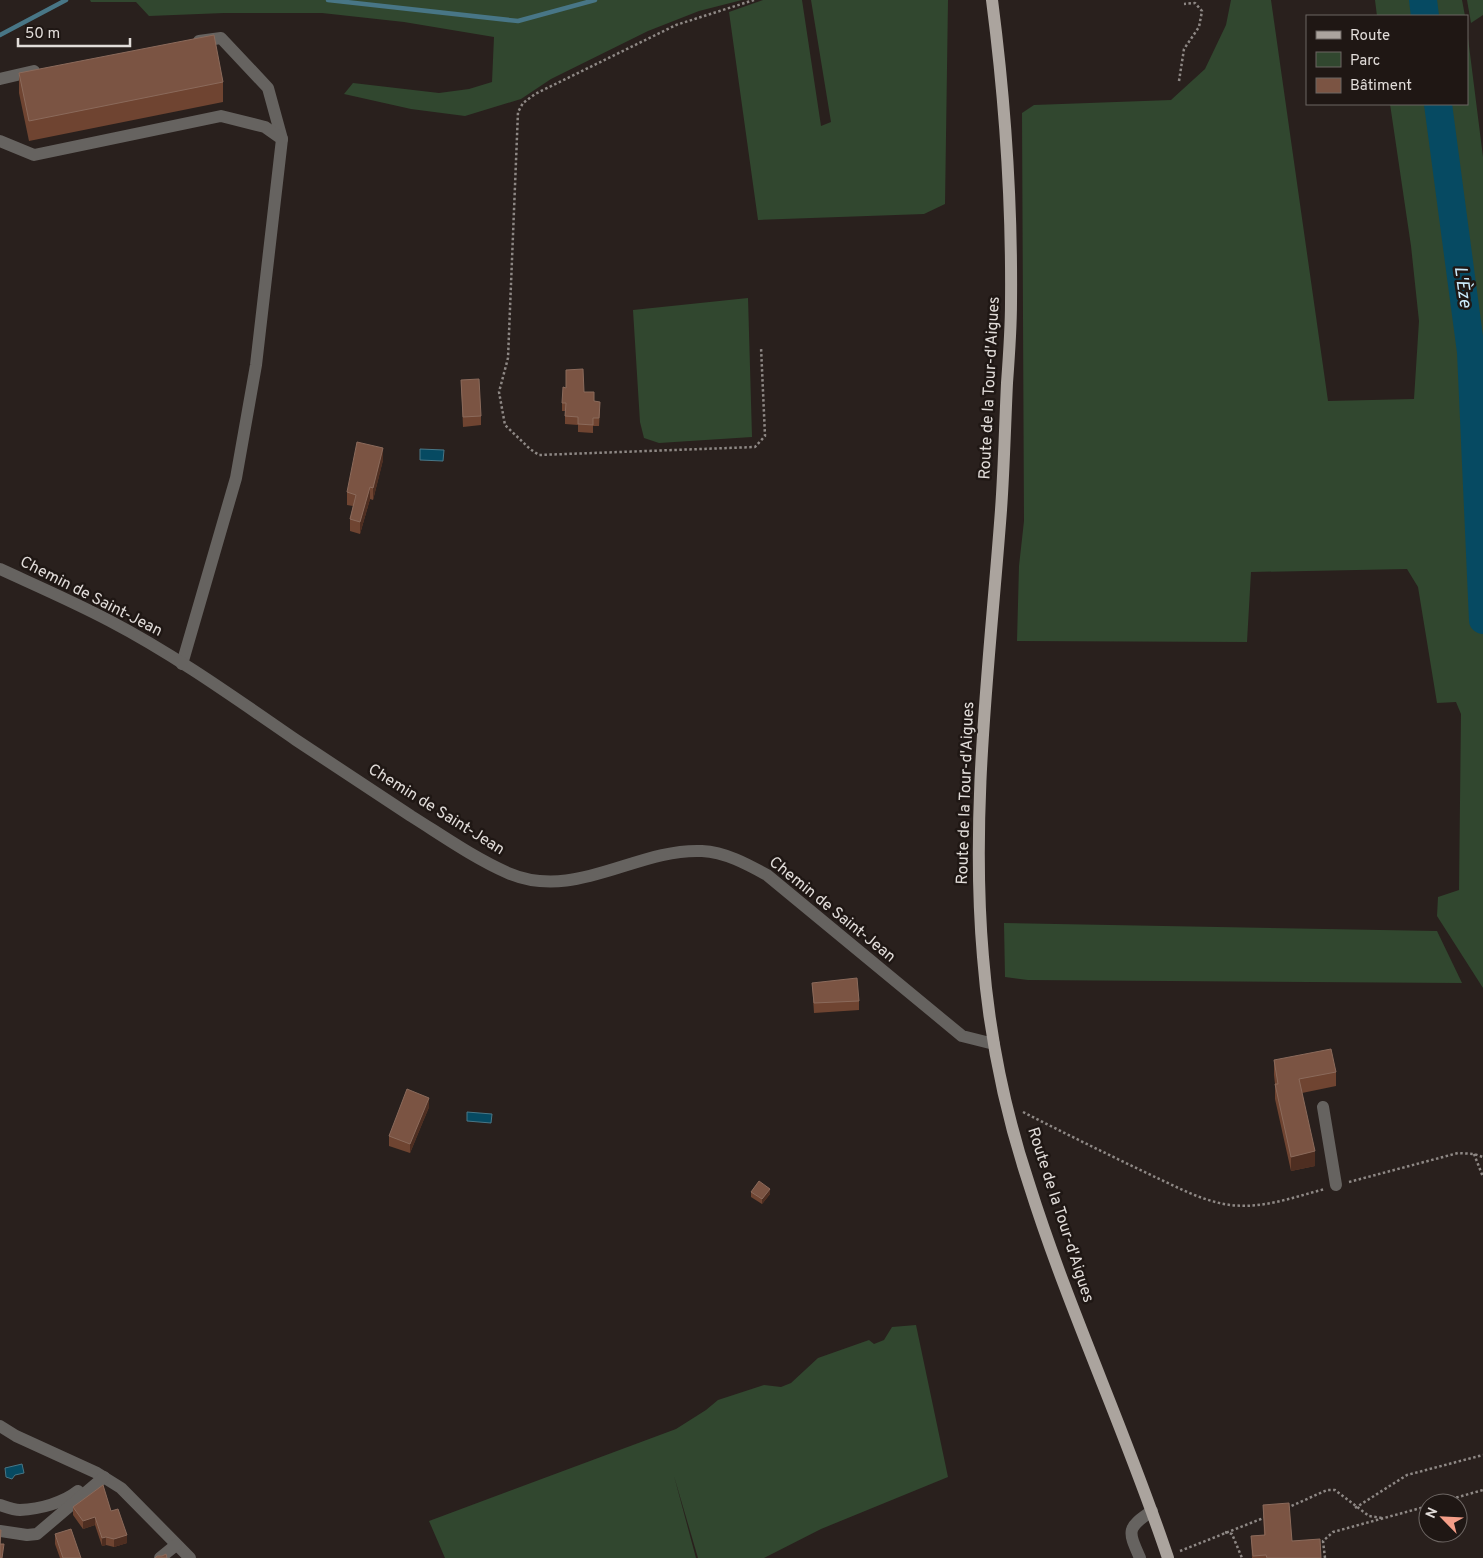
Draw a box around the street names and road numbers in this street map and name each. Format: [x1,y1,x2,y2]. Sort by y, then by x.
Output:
street label: Route de la Tour-d'Aigues [975,296,1005,480]
street label: Chemin de Saint-Jean [16,552,166,642]
street label: Route de la Tour-d'Aigues [953,701,979,885]
street label: Chemin de Saint-Jean [364,760,508,860]
street label: Chemin de Saint-Jean [765,853,899,967]
street label: Route de la Tour-d'Aigues [1022,1125,1098,1305]

